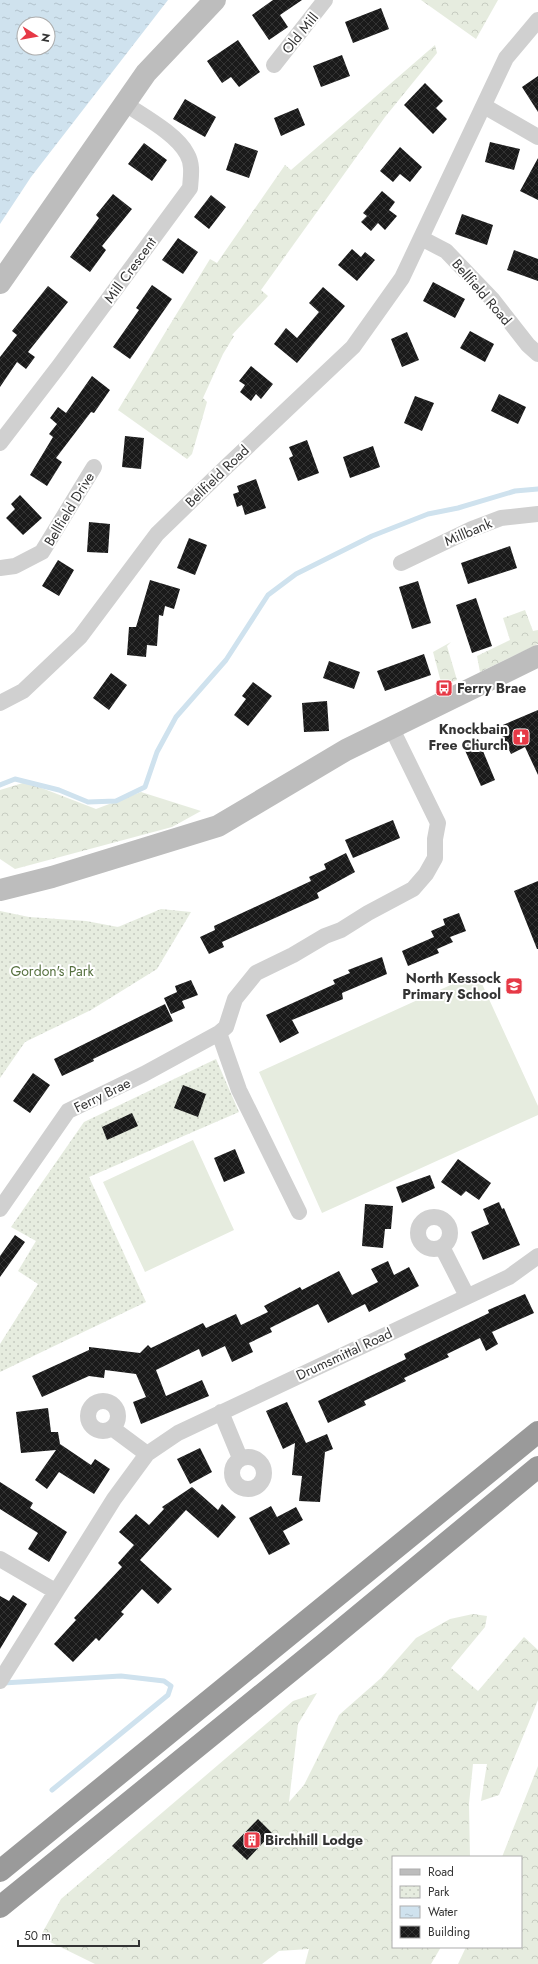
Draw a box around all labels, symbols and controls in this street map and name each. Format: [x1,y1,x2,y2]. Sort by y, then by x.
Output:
street label: Old Mill [277,8,323,58]
north arrow [16,16,56,56]
text: N [37,32,55,44]
street label: Mill Crescent [99,232,161,307]
street label: Bellfield Road [448,255,516,329]
street label: Bellfield Road [181,440,253,512]
street label: Bellfield Drive [39,468,99,550]
street label: Millbank [441,513,496,551]
bus stop icon: Ferry Brae [434,678,454,698]
place label: Ferry Brae [457,678,526,698]
place label: Knockbain Free Church [428,719,508,755]
church icon: Knockbain Free Church [511,727,531,747]
park label: Gordon's Park [10,961,94,981]
place label: North Kessock Primary School [402,968,501,1004]
school or university icon: North Kessock Primary School [504,976,524,996]
street label: Ferry Brae [70,1073,134,1117]
street label: Drumsmittal Road [293,1323,395,1385]
building icon: Birchhill Lodge [242,1830,262,1850]
place label: Birchhill Lodge [265,1830,363,1850]
legend [392,1856,522,1948]
text: Road [428,1863,454,1881]
text: Park [428,1883,450,1901]
text: Water [428,1903,459,1921]
scale bar [18,1922,139,1948]
text: Building [428,1923,470,1941]
text: 50 m [24,1927,51,1945]

